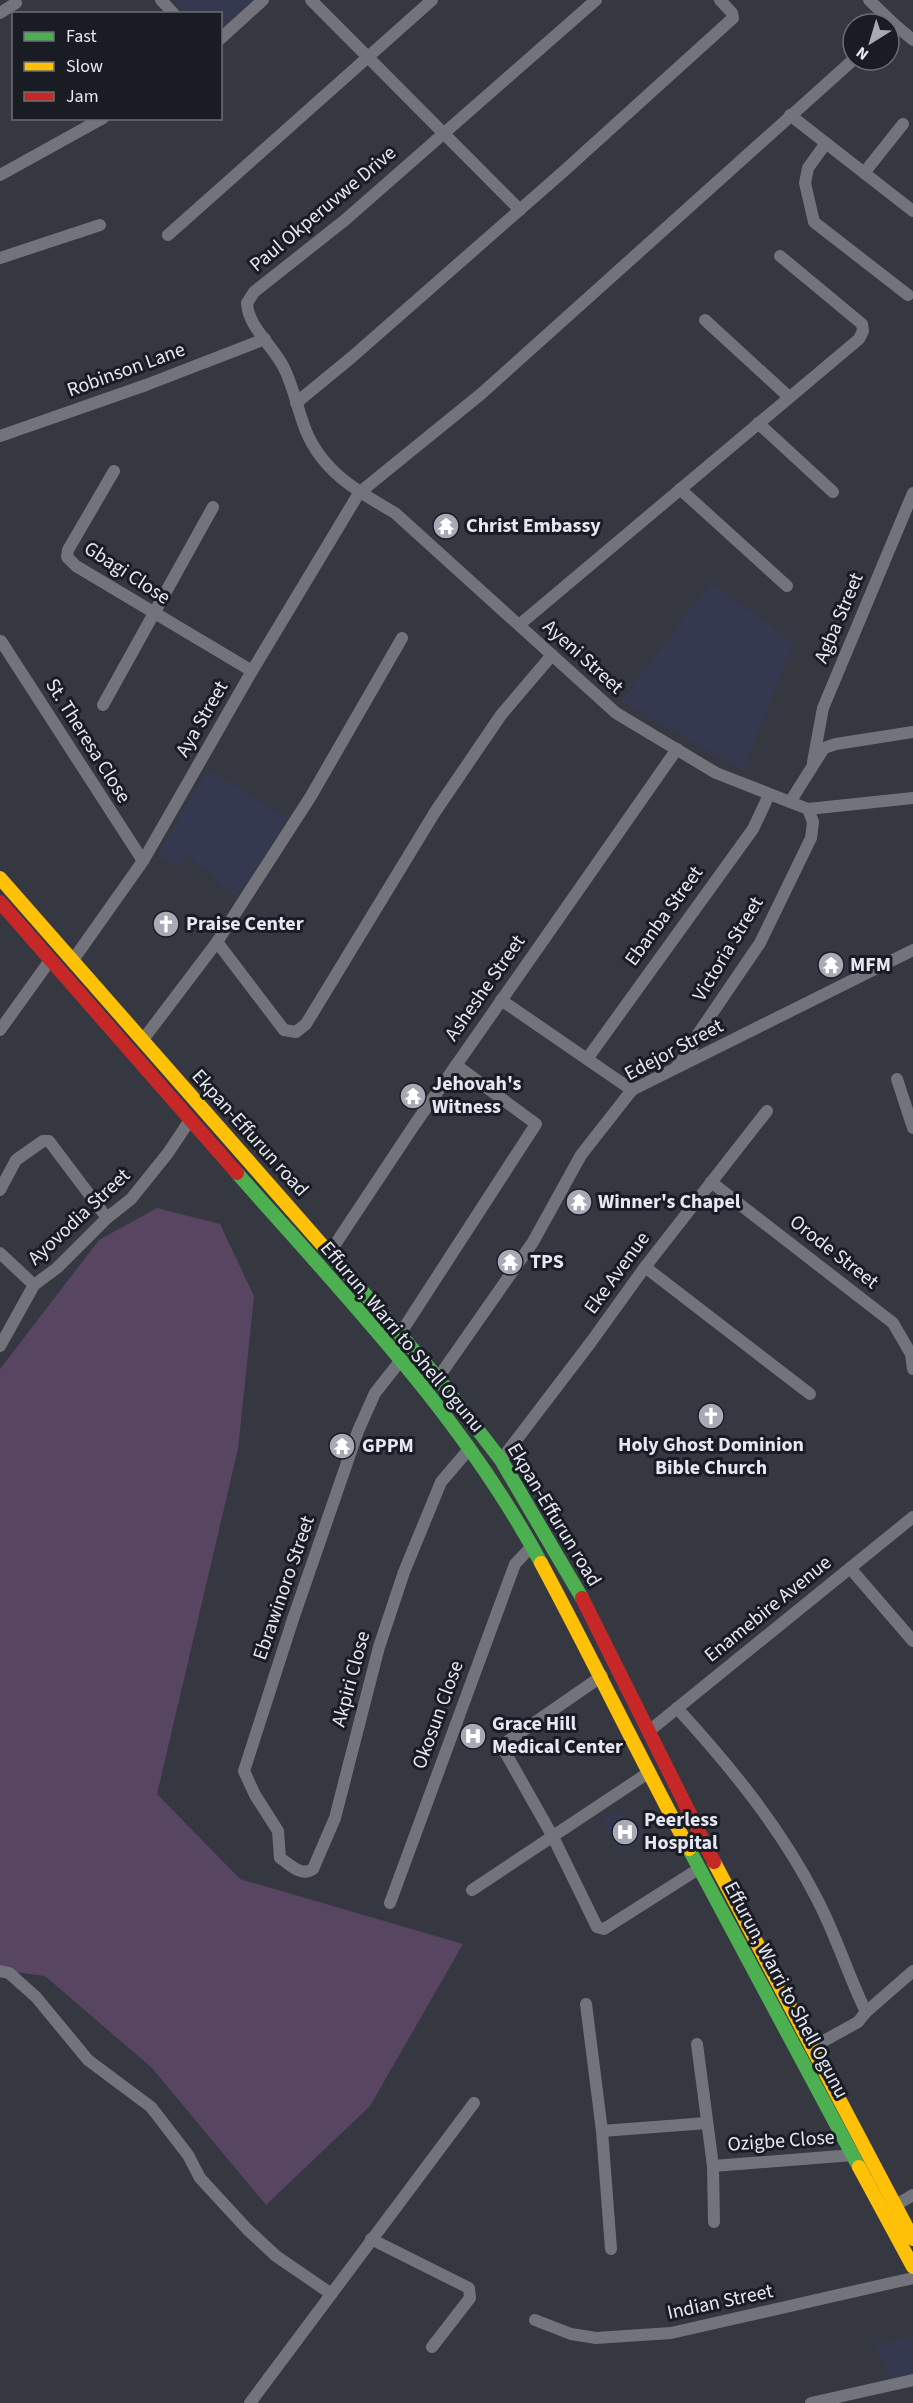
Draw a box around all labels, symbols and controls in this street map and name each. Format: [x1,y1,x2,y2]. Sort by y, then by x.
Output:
legend [12,12,222,120]
north arrow [841,12,901,72]
text: Fast [66,24,97,49]
text: N [852,41,873,65]
text: Slow [66,54,103,79]
text: Jam [66,84,99,109]
street label: Paul Okperuvwe Drive [244,139,402,279]
street label: Robinson Lane [63,336,189,404]
temple icon: Christ Embassy [431,511,461,541]
place label: Christ Embassy [466,512,601,540]
street label: Gbagi Close [78,535,176,611]
street label: Agba Street [807,568,871,668]
street label: Ayeni Street [537,613,630,701]
street label: St. Theresa Close [38,673,138,809]
street label: Aya Street [169,675,235,762]
street label: Ebanba Street [618,860,710,972]
street label: Victoria Street [686,891,770,1007]
church icon: Praise Center [151,909,181,939]
place label: Praise Center [186,910,304,938]
street label: Asheshe Street [438,929,532,1047]
temple icon: MFM [816,950,846,980]
place label: MFM [850,951,891,979]
street label: Edejor Street [620,1012,729,1088]
street label: Ekpan-Effurun road [185,1063,315,1203]
place label: Jehovah's Witness [432,1070,522,1121]
temple icon: Jehovah's Witness [398,1081,428,1111]
street label: Ayovodia Street [22,1162,137,1272]
temple icon: Winner's Chapel [564,1187,594,1217]
place label: Winner's Chapel [598,1188,741,1216]
street label: Orode Street [784,1208,885,1296]
street label: Eke Avenue [578,1226,656,1320]
street label: Effurun, Warri to Shell Ogunu [313,1235,491,1439]
temple icon: TPS [495,1247,525,1277]
place label: TPS [530,1248,564,1276]
church icon: Holy Ghost Dominion Bible Church [696,1401,726,1431]
temple icon: GPPM [327,1431,357,1461]
place label: Holy Ghost Dominion Bible Church [618,1431,804,1482]
place label: GPPM [362,1432,414,1460]
street label: Ekpan-Effurun road [500,1438,608,1592]
street label: Ebrawinoro Street [246,1512,322,1664]
street label: Enamebire Avenue [698,1549,838,1669]
street label: Akpiri Close [325,1628,377,1730]
street label: Okosun Close [405,1657,471,1773]
place label: Grace Hill Medical Center [492,1710,623,1761]
hospital icon: Grace Hill Medical Center [458,1721,488,1751]
place label: Peerless Hospital [644,1806,718,1857]
hospital icon: Peerless Hospital [610,1817,640,1847]
street label: Effurun, Warri to Shell Ogunu [717,1877,855,2103]
street label: Ozigbe Close [727,2123,836,2159]
street label: Indian Street [665,2277,776,2327]

